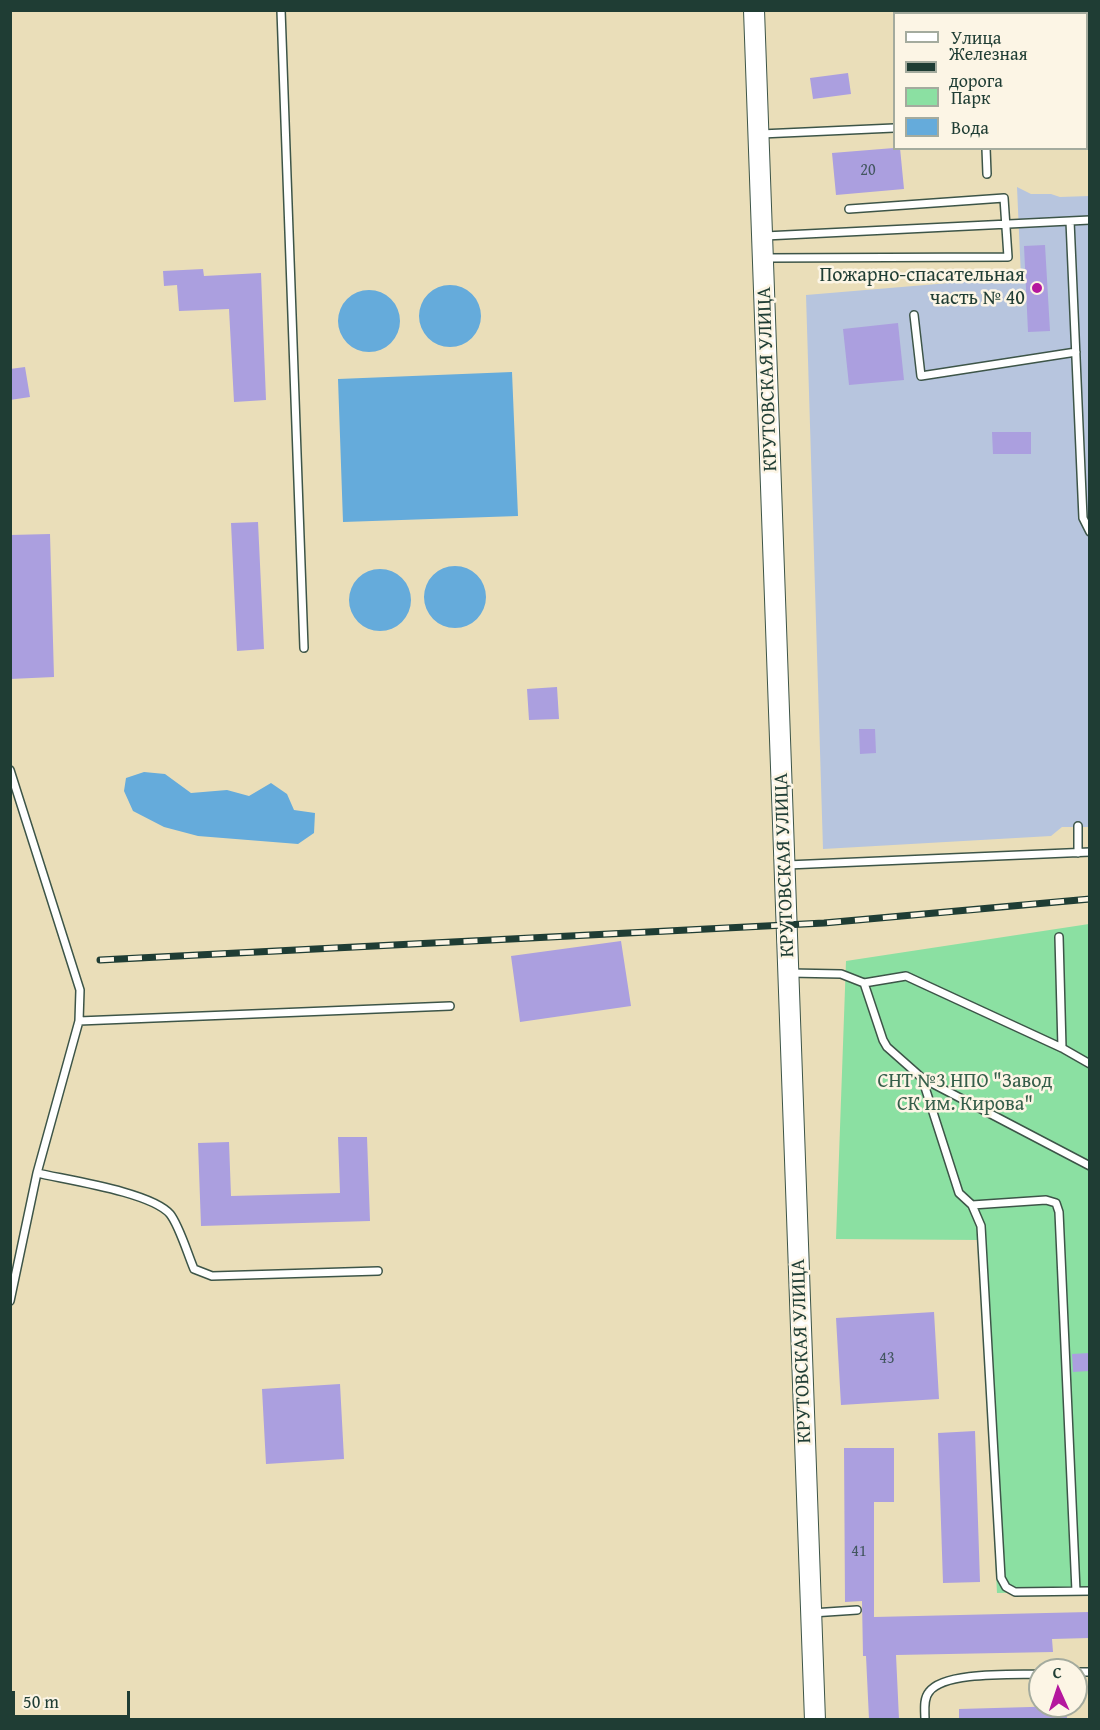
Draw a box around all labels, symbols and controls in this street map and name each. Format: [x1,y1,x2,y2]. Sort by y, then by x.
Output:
legend [893,12,1088,150]
text: Улица [951,24,1001,51]
text: Железная дорога [949,40,1028,94]
text: Парк [951,84,990,111]
text: Вода [951,114,989,141]
house number: 20 [860,161,876,181]
place label: Пожарно-спасательная часть № 40 [819,264,1025,311]
marker: Пожарно-спасательная часть № 40 [1030,281,1044,295]
street label: КРУТОВСКАЯ УЛИЦА [753,286,783,472]
street label: КРУТОВСКАЯ УЛИЦА [770,772,800,958]
park label: СНТ №3 НПО "Завод СК им. Кирова" [878,1070,1052,1117]
street label: КРУТОВСКАЯ УЛИЦА [787,1258,817,1444]
house number: 43 [879,1349,895,1369]
house number: 41 [851,1542,867,1562]
north arrow [1028,1658,1088,1718]
text: С [1052,1660,1062,1684]
scale bar [15,1679,134,1717]
text: 50 m [23,1688,59,1715]

